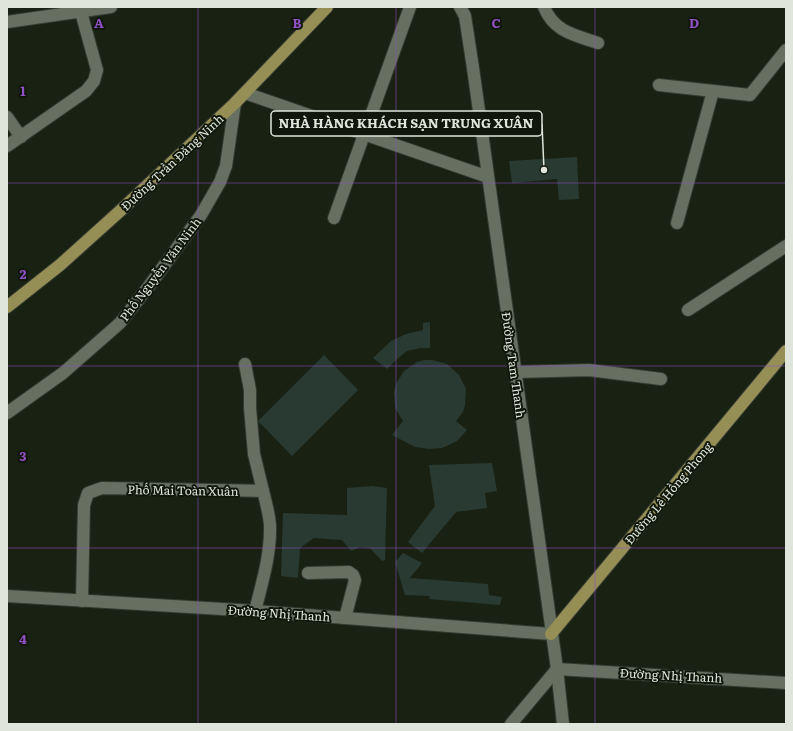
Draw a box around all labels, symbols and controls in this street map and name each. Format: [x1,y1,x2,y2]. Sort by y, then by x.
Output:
text: A [94,13,104,32]
text: B [293,13,302,32]
text: C [491,13,501,32]
text: D [689,13,699,32]
text: 1 [20,81,26,100]
street label: Đường Trần Đăng Ninh [117,110,227,214]
callout: NHÀ HÀNG KHÁCH SẠN TRUNG XUÂN [271,111,542,136]
text: NHÀ HÀNG KHÁCH SẠN TRUNG XUÂN [278,113,534,132]
street label: Phố Nguyễn Văn Ninh [115,213,205,325]
text: 2 [20,264,27,283]
street label: Đường Tam Thanh [498,311,530,419]
street label: Đường Lê Hồng Phong [620,438,716,548]
text: 3 [19,446,27,465]
street label: Phố Mai Toàn Xuân [127,480,239,500]
street label: Đường Nhị Thanh [227,600,331,626]
text: 4 [19,629,27,648]
street label: Đường Nhị Thanh [619,663,723,687]

